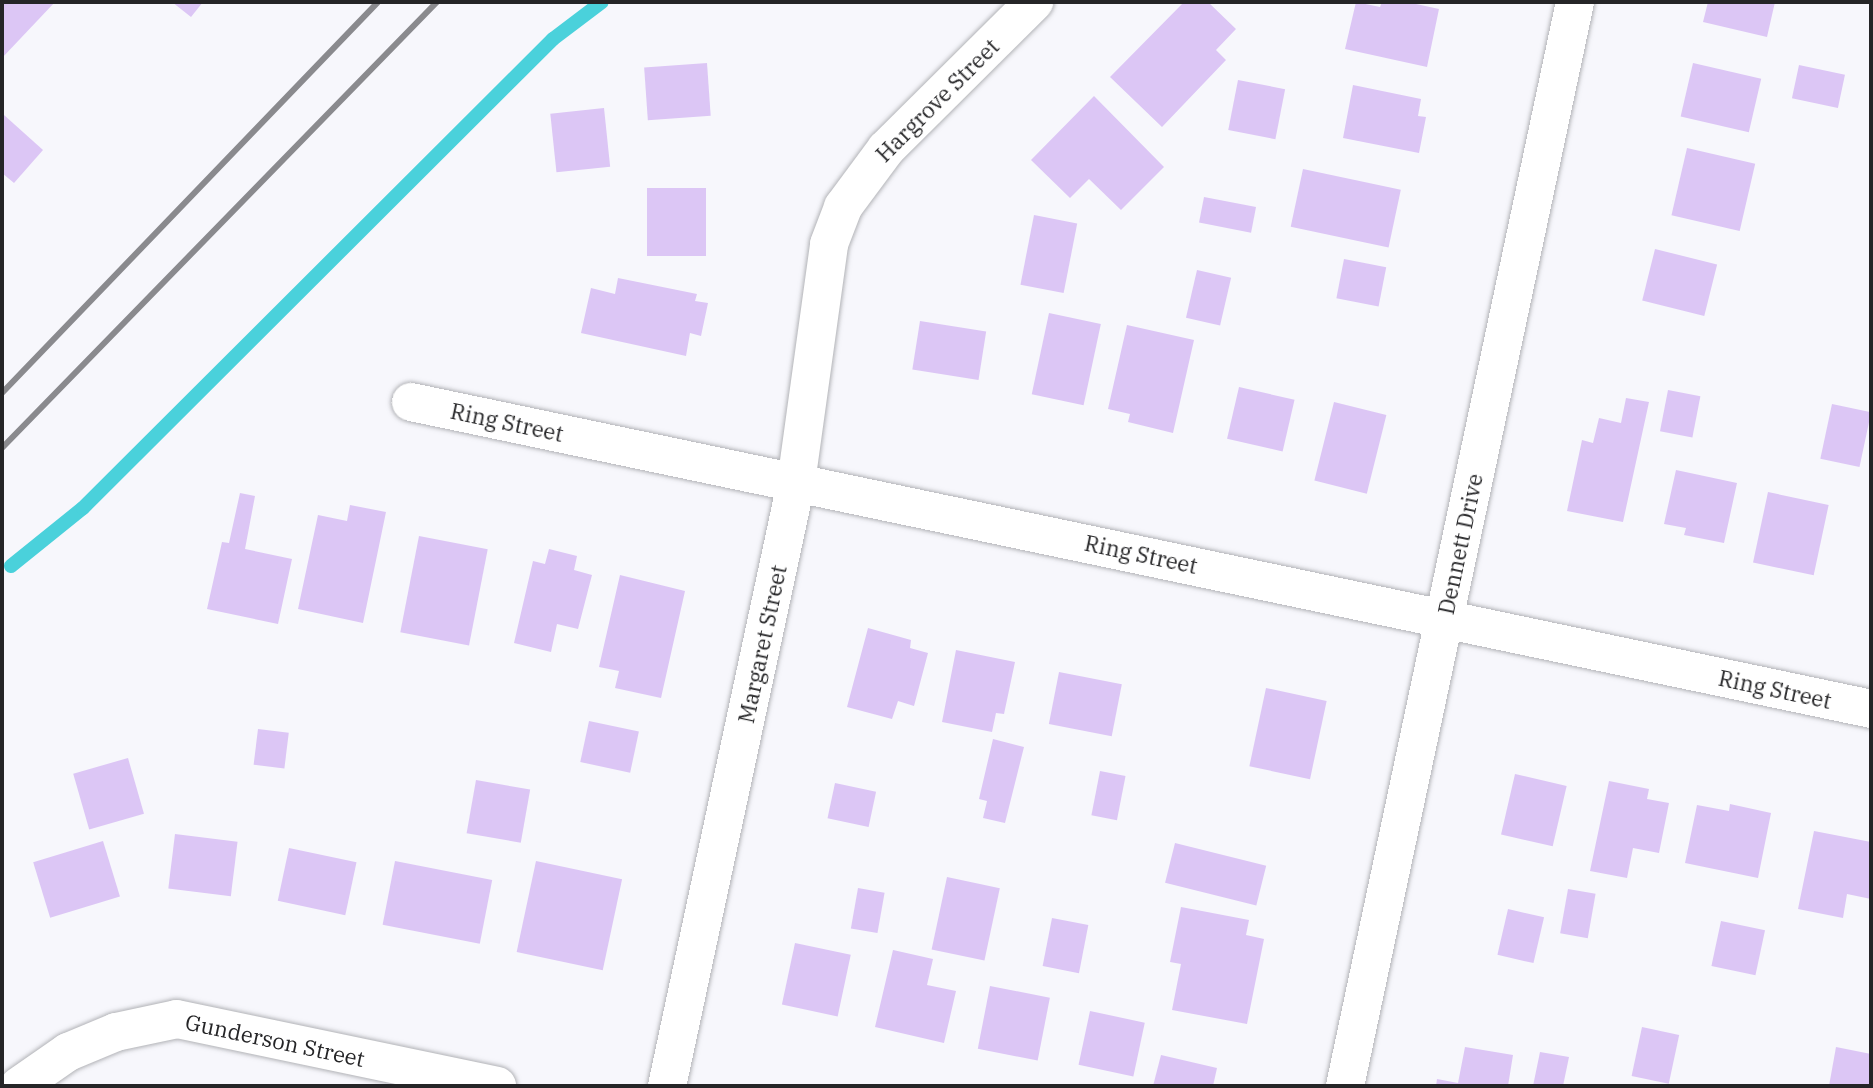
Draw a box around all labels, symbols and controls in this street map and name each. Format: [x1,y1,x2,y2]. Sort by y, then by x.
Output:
street label: Hargrove Street [870,33,1004,167]
street label: Ring Street [448,397,566,447]
street label: Dennett Drive [1432,471,1488,617]
street label: Ring Street [1082,529,1200,579]
street label: Margaret Street [732,562,792,726]
street label: Ring Street [1716,664,1834,714]
street label: Gunderson Street [183,1008,367,1072]

